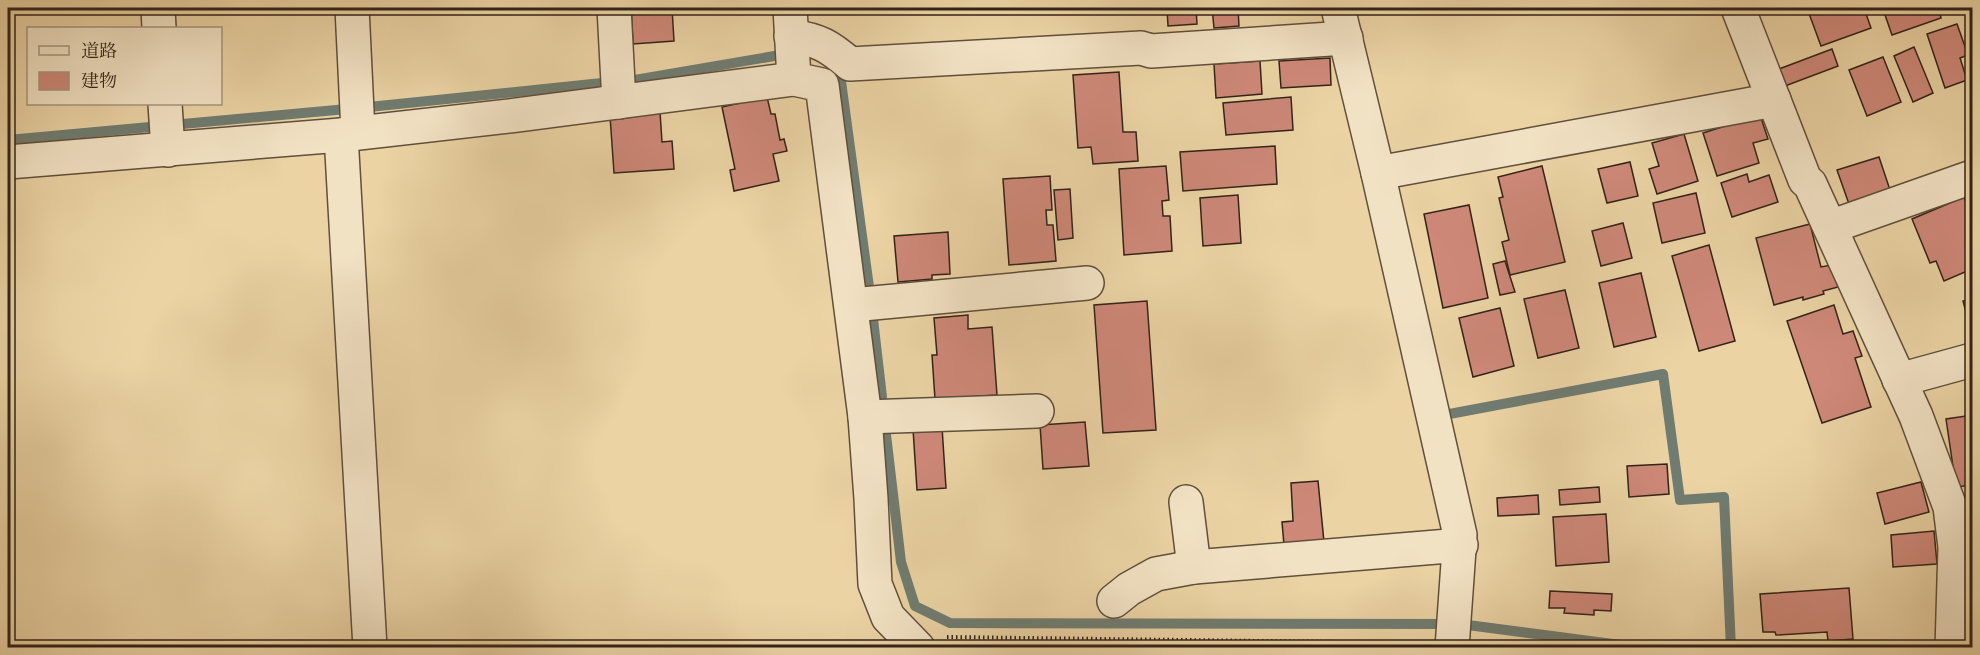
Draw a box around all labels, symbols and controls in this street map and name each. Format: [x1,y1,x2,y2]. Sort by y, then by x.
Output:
legend [27,27,222,105]
text: 道路 [81,41,117,62]
text: 建物 [81,71,117,92]

